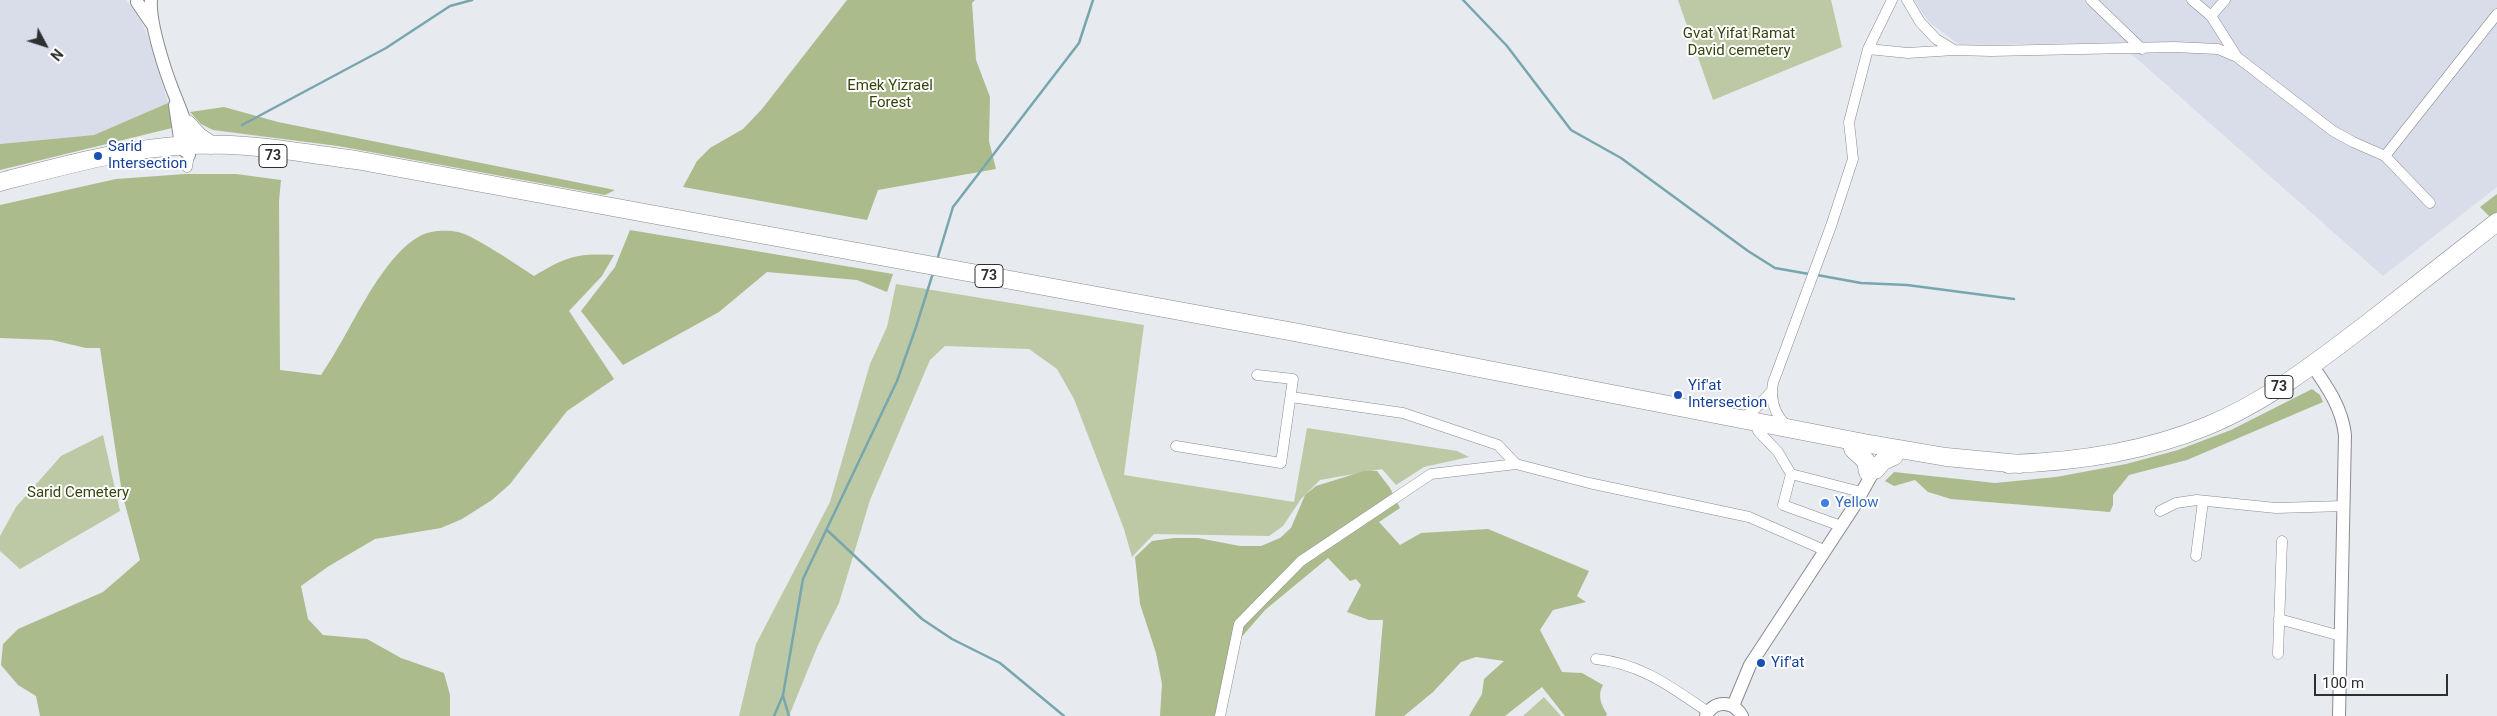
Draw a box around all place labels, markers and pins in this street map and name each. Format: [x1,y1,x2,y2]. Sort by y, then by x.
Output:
place label: Sarid Intersection [108,138,187,173]
marker: Sarid Intersection [92,150,104,162]
place label: Yif'at Intersection [1688,377,1767,412]
marker: Yif'at Intersection [1672,389,1684,401]
place label: Yellow [1835,494,1879,512]
marker: Yellow [1819,497,1831,509]
place label: Yif'at [1771,654,1804,672]
marker: Yif'at [1755,657,1767,669]

